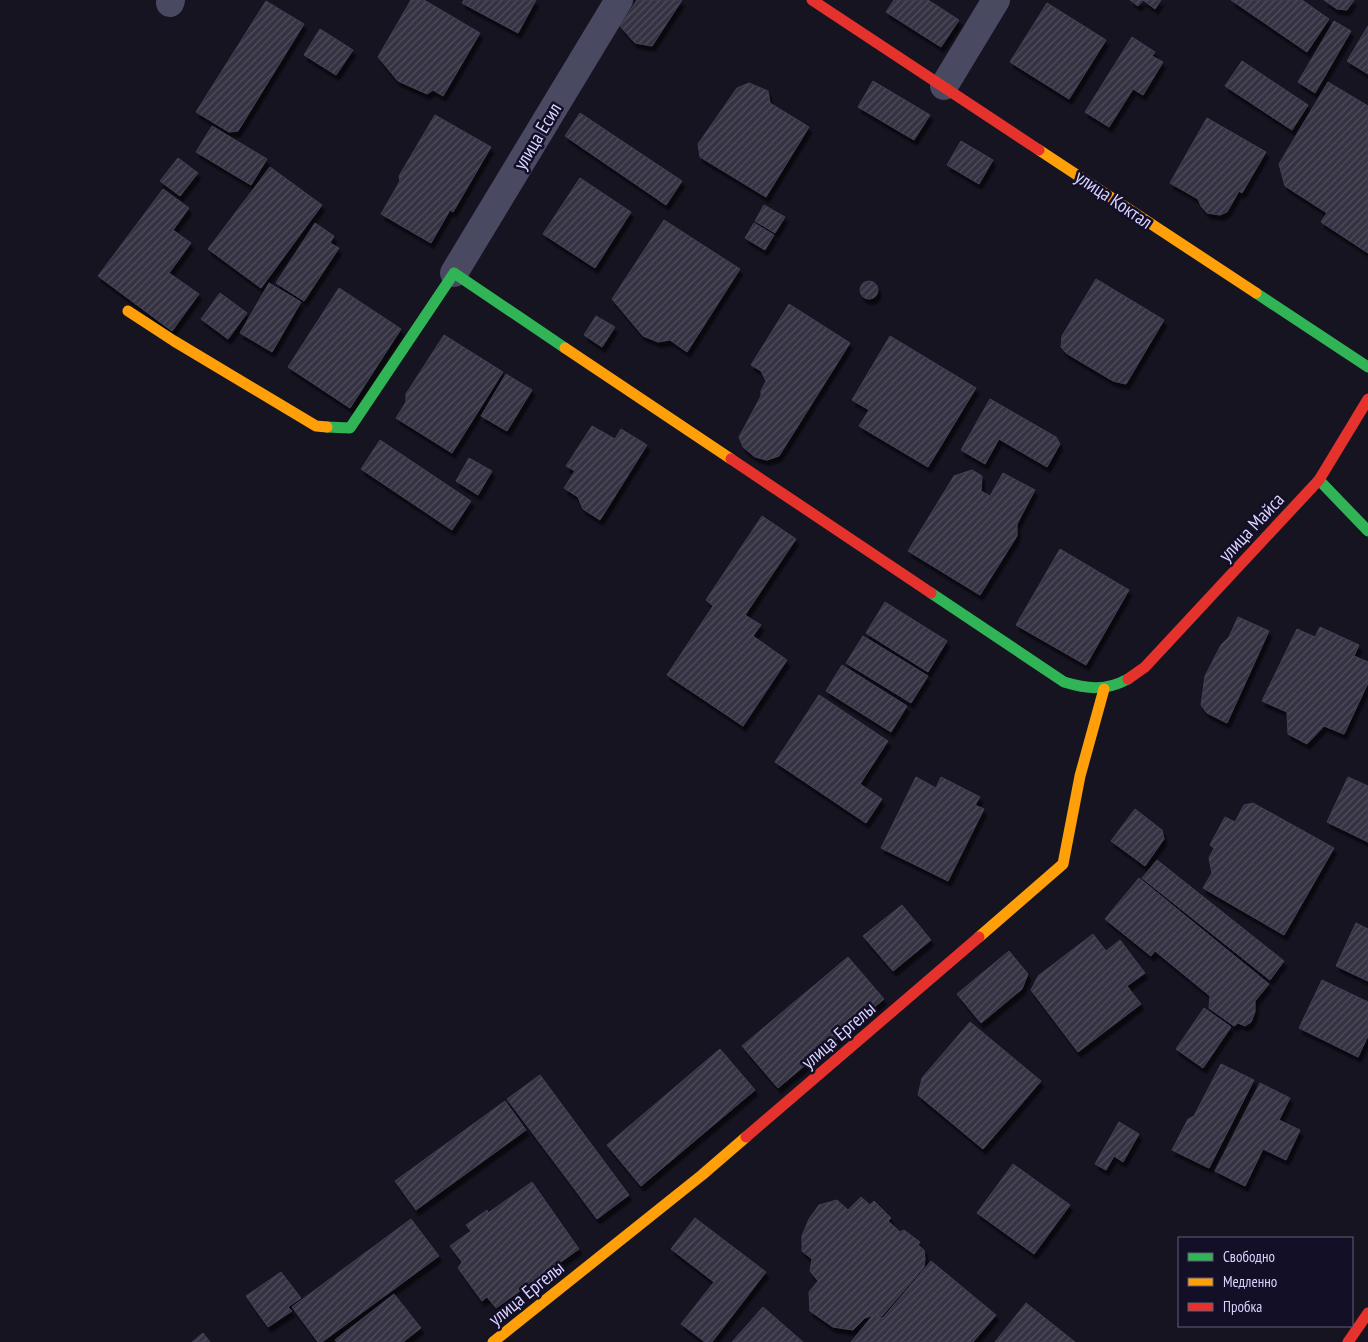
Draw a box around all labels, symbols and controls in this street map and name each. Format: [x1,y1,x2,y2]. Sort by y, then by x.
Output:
street label: улица Есил [508,98,566,174]
street label: улица Коктал [1071,164,1157,234]
street label: улица Майса [1213,488,1289,566]
street label: улица Ергелы [796,996,880,1074]
legend [1178,1237,1353,1327]
text: Свободно [1223,1247,1275,1266]
street label: улица Ергелы [483,1255,569,1331]
text: Медленно [1223,1272,1277,1291]
text: Пробка [1223,1297,1262,1316]

